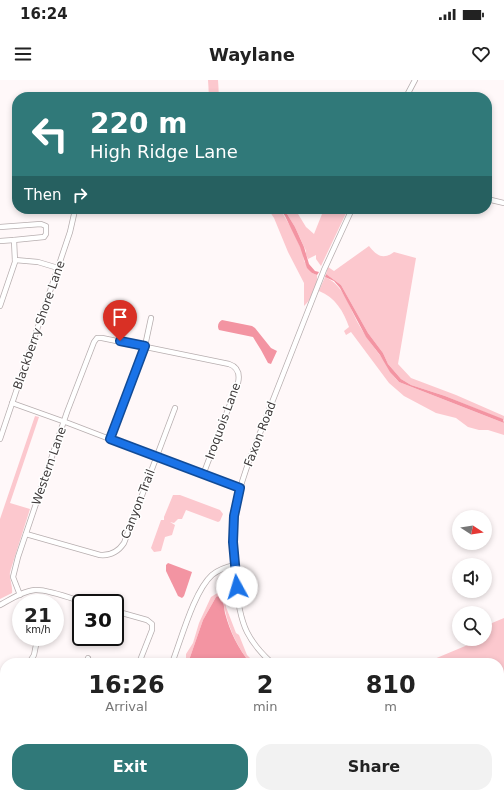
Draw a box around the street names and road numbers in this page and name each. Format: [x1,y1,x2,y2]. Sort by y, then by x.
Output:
street label: Blackberry Shore Lane [10,259,68,391]
street label: Iroquois Lane [203,381,243,461]
street label: Faxon Road [241,399,279,469]
street label: Western Lane [29,425,69,507]
street label: Canyon Trail [118,467,158,541]

